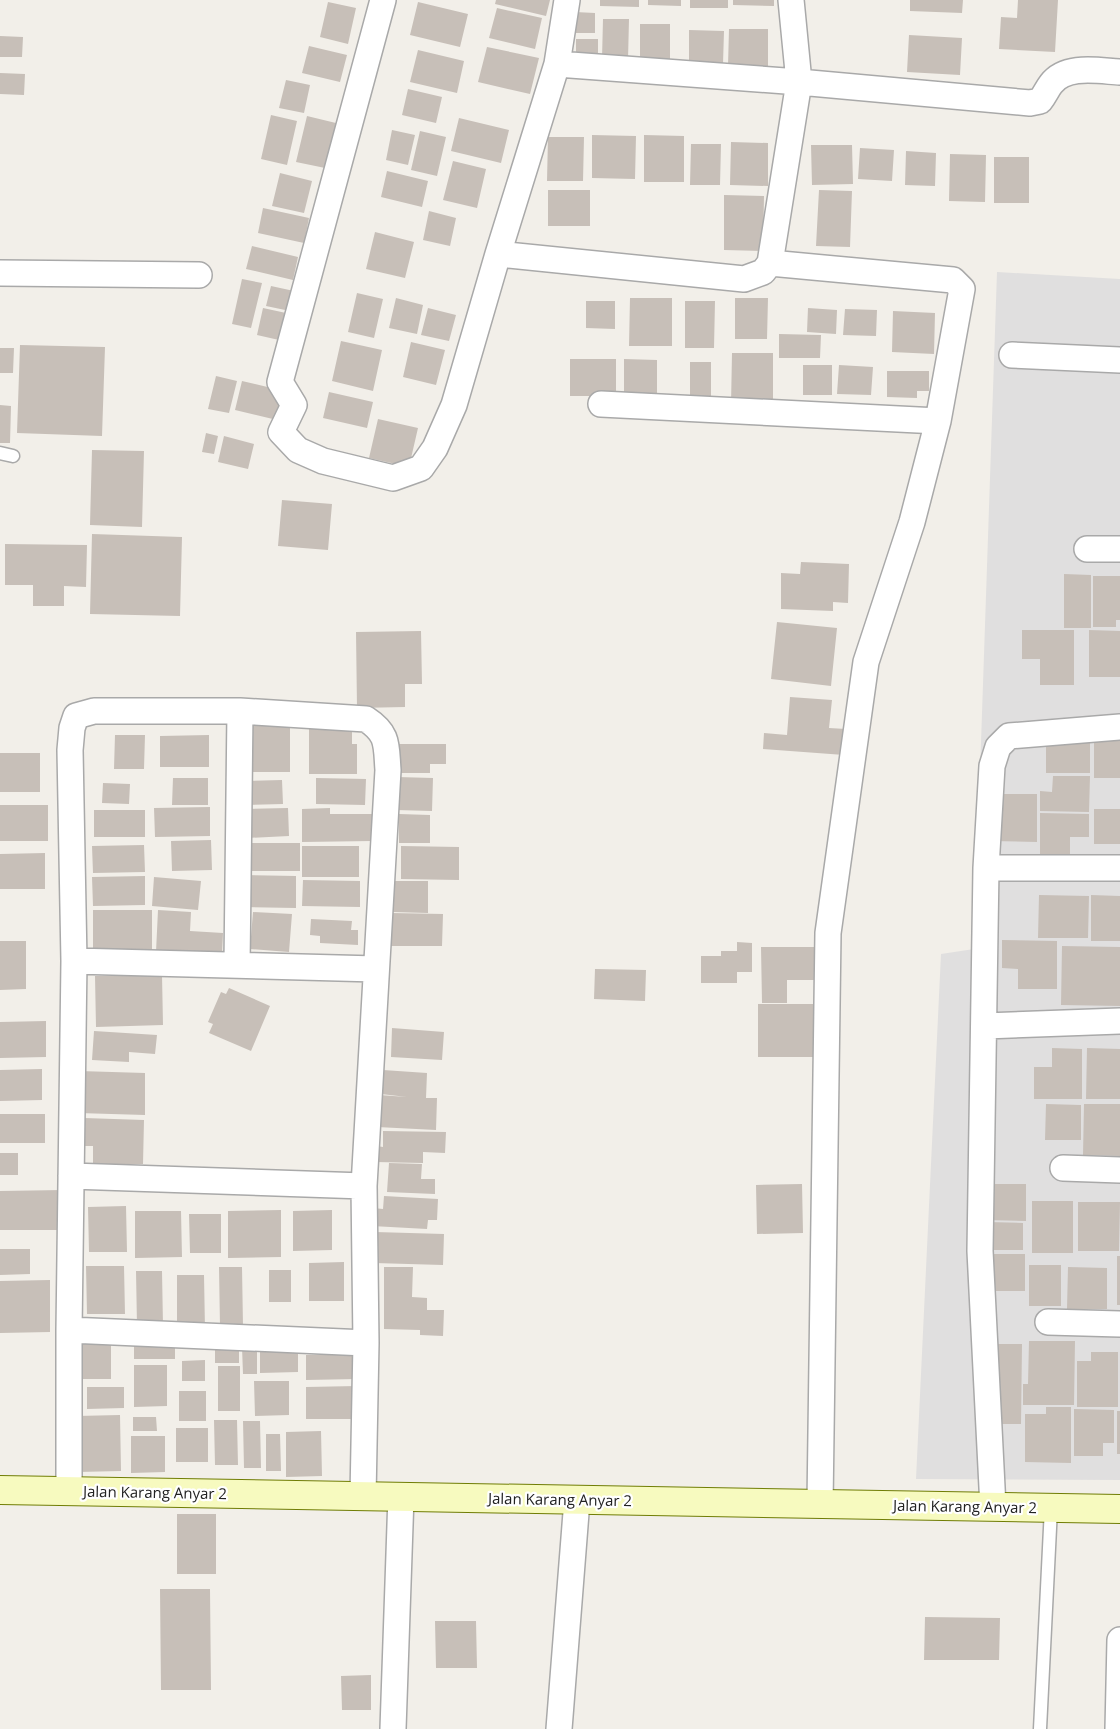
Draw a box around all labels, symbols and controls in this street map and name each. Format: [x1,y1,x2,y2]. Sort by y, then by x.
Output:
street label: Jalan Karang Anyar 2 [81,1481,227,1503]
street label: Jalan Karang Anyar 2 [486,1488,632,1510]
street label: Jalan Karang Anyar 2 [891,1495,1037,1517]

